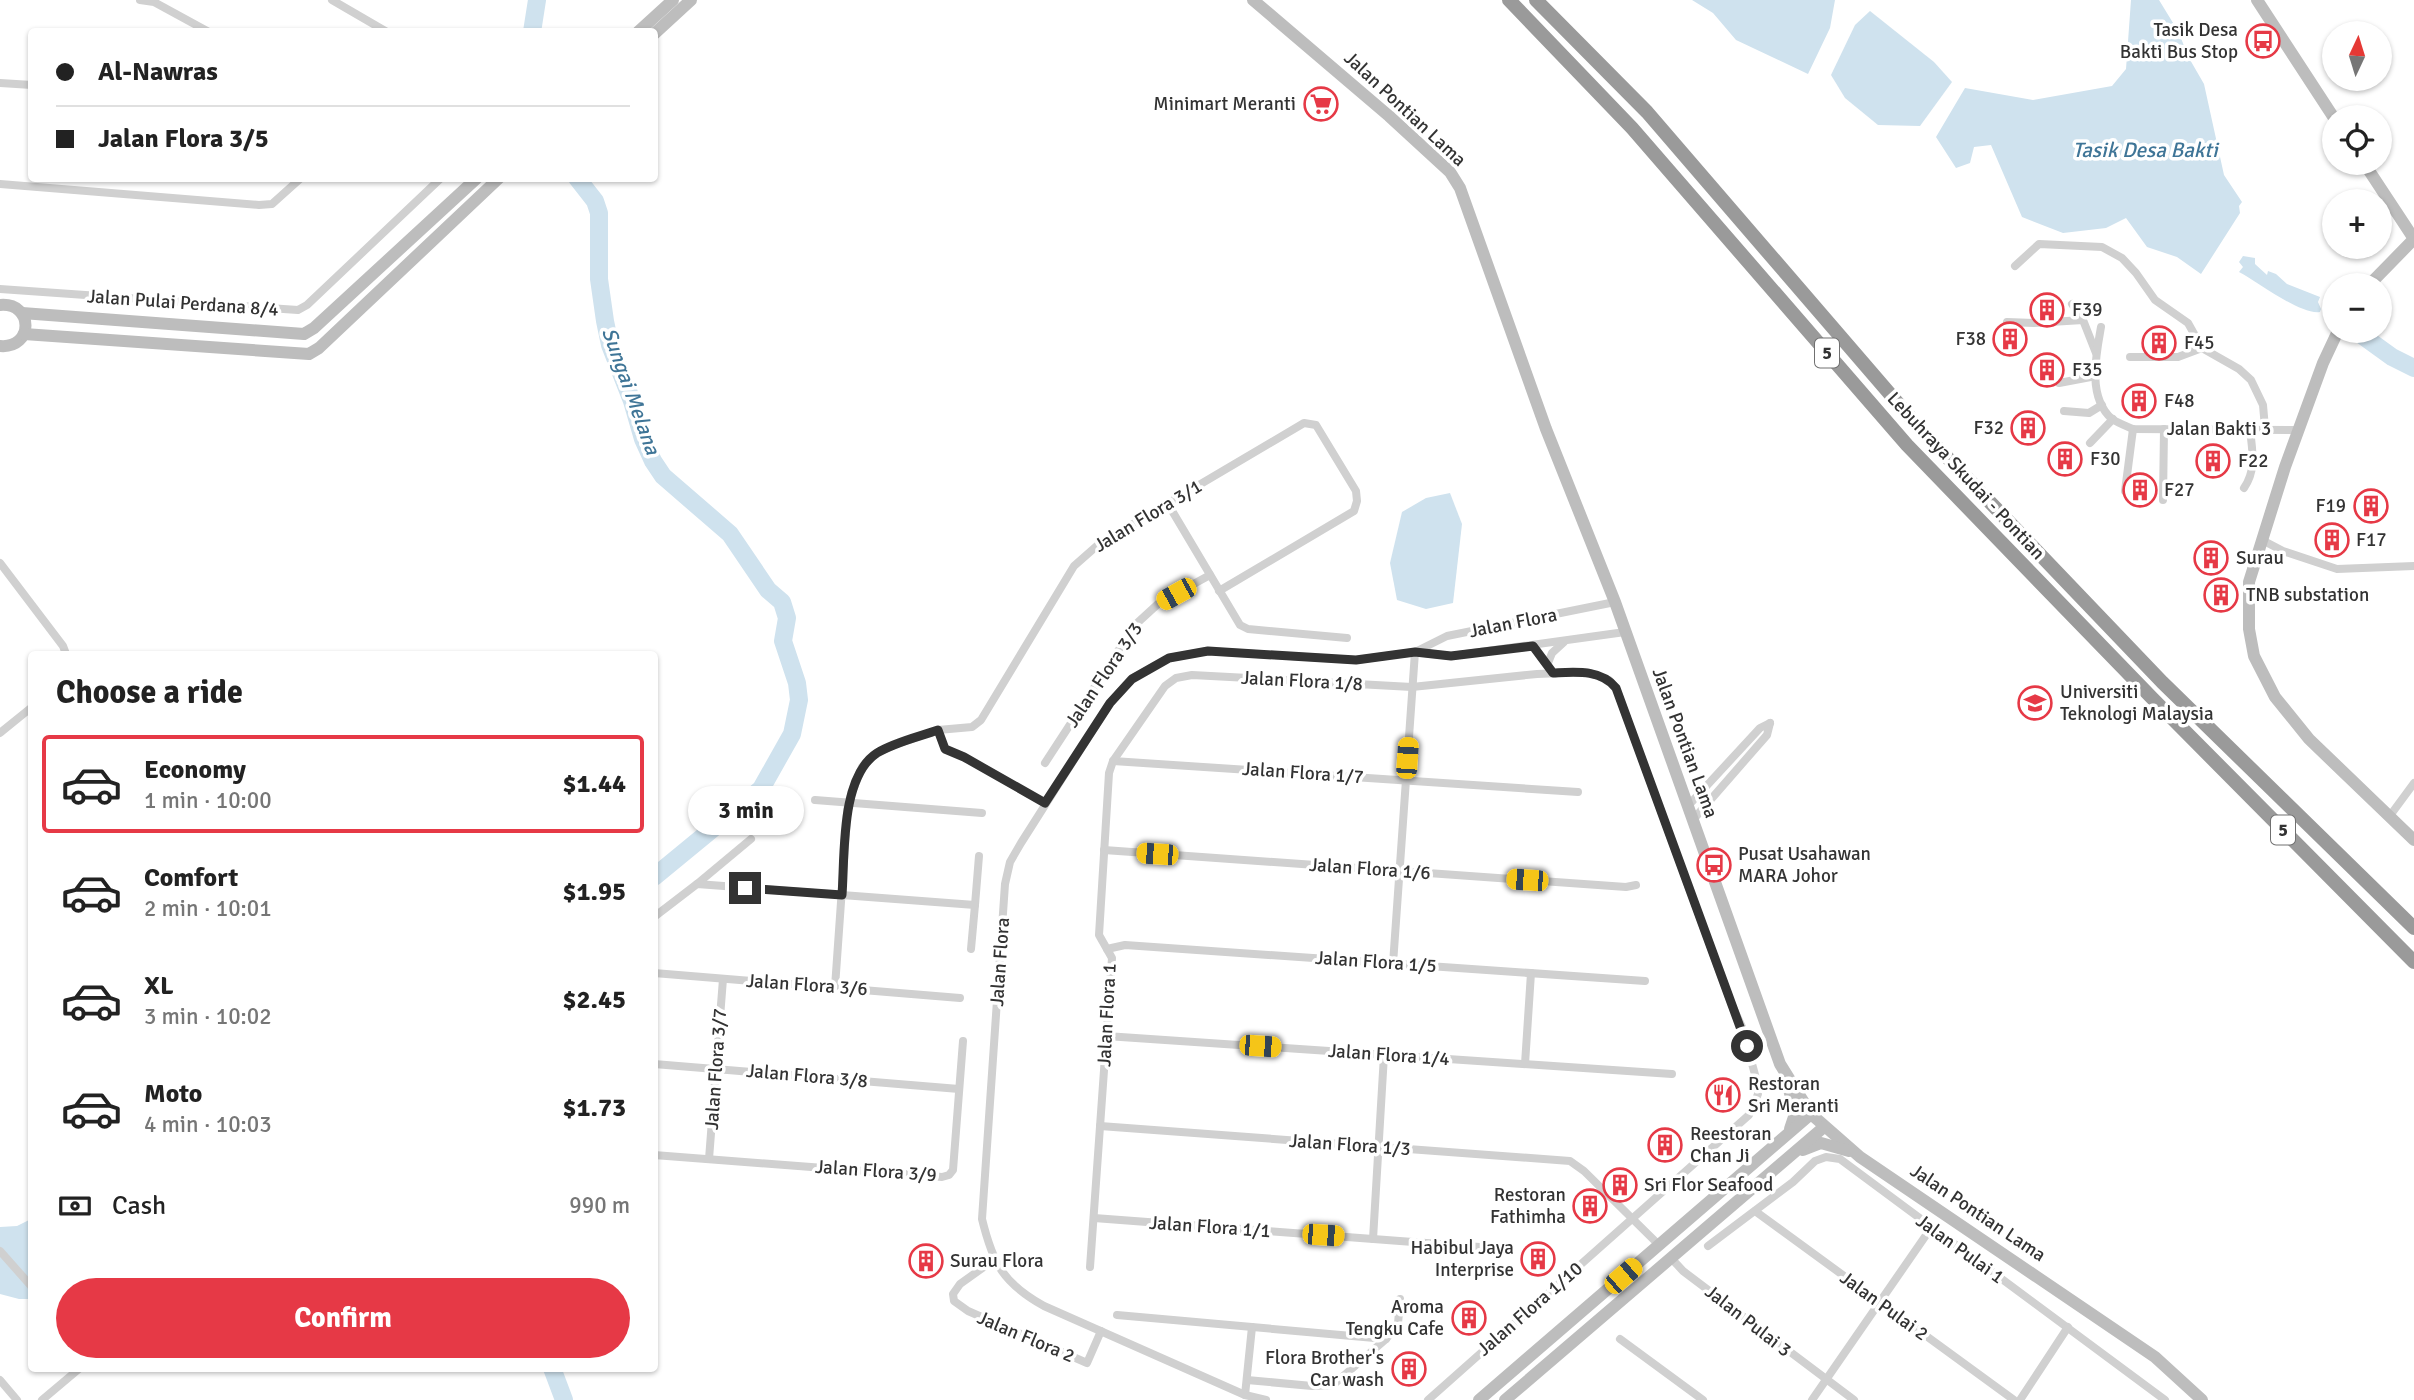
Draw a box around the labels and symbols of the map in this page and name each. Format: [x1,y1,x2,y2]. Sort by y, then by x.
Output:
place label: Tasik Desa Bakti Bus Stop [2120,18,2238,64]
north arrow [2322,21,2392,91]
bus stop icon: Tasik Desa Bakti Bus Stop [2244,22,2282,60]
street label: Jalan Pontian Lama [1339,46,1471,172]
supermarket icon: Minimart Meranti [1302,85,1340,123]
place label: Minimart Meranti [1153,92,1296,116]
water label: Tasik Desa Bakti [2072,137,2220,163]
street label: Jalan Pulai Perdana 8/4 [86,284,280,322]
building icon: F39 [2028,291,2066,329]
place label: F39 [2072,298,2102,322]
building icon: F38 [1991,320,2029,358]
water label: Sungai Melana [596,324,666,459]
building icon: F45 [2140,324,2178,362]
place label: F38 [1956,327,1986,351]
place label: F45 [2184,331,2214,355]
road number: 5 [1815,338,1839,368]
building icon: F35 [2028,351,2066,389]
place label: F35 [2072,358,2102,382]
building icon: F48 [2120,382,2158,420]
street label: Lebuhraya Skudai - Pontian [1882,387,2050,565]
place label: F48 [2164,389,2194,413]
building icon: F32 [2009,409,2047,447]
place label: F32 [1974,416,2004,440]
street label: Jalan Bakti 3 [2167,417,2271,441]
building icon: F30 [2046,440,2084,478]
building icon: F22 [2194,442,2232,480]
place label: F30 [2090,447,2120,471]
place label: F22 [2238,449,2268,473]
building icon: F27 [2121,471,2159,509]
street label: Jalan Flora 3/1 [1090,474,1206,558]
place label: F27 [2164,478,2194,502]
building icon: F19 [2352,487,2390,525]
place label: F19 [2316,494,2346,518]
building icon: F17 [2313,521,2351,559]
place label: F17 [2356,528,2386,552]
building icon: Surau [2192,539,2230,577]
place label: Surau [2236,546,2284,570]
car [1153,575,1200,613]
building icon: TNB substation [2202,576,2240,614]
place label: TNB substation [2246,583,2369,607]
street label: Jalan Flora [1467,603,1559,643]
street label: Jalan Flora 3/3 [1060,618,1148,732]
street label: Jalan Pontian Lama [1647,665,1723,821]
street label: Jalan Flora 1/8 [1241,666,1363,696]
place label: Universiti Teknologi Malaysia [2060,680,2214,726]
school or university icon: Universiti Teknologi Malaysia [2016,684,2054,722]
car [1396,736,1419,780]
street label: Jalan Flora 1/7 [1241,757,1365,789]
callout: 3 min [687,786,803,836]
road number: 5 [2271,816,2295,844]
car [1136,842,1179,866]
place label: Pusat Usahawan MARA Johor [1738,842,1871,888]
bus stop icon: Pusat Usahawan MARA Johor [1695,846,1733,884]
street label: Jalan Flora 1/6 [1308,853,1432,885]
car [1506,868,1549,892]
route end [729,872,761,904]
street label: Jalan Flora [985,917,1015,1007]
street label: Jalan Flora 1/5 [1314,946,1438,978]
street label: Jalan Flora 1 [1092,963,1122,1067]
street label: Jalan Flora 3/6 [745,969,869,1001]
street label: Jalan Flora 3/7 [700,1007,732,1131]
route start [1731,1030,1763,1062]
car [1239,1034,1282,1058]
street label: Jalan Flora 1/4 [1327,1039,1451,1071]
street label: Jalan Flora 3/8 [745,1059,869,1093]
place label: Restoran Sri Meranti [1748,1072,1839,1118]
restaurant icon: Restoran Sri Meranti [1704,1076,1742,1114]
place label: Reestoran Chan Ji [1690,1122,1772,1168]
building icon: Reestoran Chan Ji [1646,1126,1684,1164]
street label: Jalan Flora 1/3 [1288,1129,1412,1161]
street label: Jalan Flora 3/9 [814,1155,938,1187]
street label: Jalan Pontian Lama [1906,1159,2050,1267]
building icon: Sri Flor Seafood [1601,1166,1639,1204]
place label: Sri Flor Seafood [1644,1173,1773,1197]
place label: Restoran Fathimha [1490,1183,1566,1229]
building icon: Restoran Fathimha [1571,1187,1609,1225]
street label: Jalan Pulai 1 [1911,1209,2009,1289]
street label: Jalan Flora 1/1 [1148,1211,1272,1243]
car [1302,1223,1345,1247]
place label: Habibul Jaya Interprise [1411,1236,1514,1282]
building icon: Habibul Jaya Interprise [1519,1240,1557,1278]
building icon: Surau Flora [907,1242,945,1280]
place label: Surau Flora [950,1249,1044,1273]
car [1601,1254,1646,1298]
street label: Jalan Flora 1/10 [1472,1257,1588,1361]
street label: Jalan Pulai 2 [1835,1266,1933,1346]
street label: Jalan Pulai 3 [1700,1280,1796,1362]
place label: Aroma Tengku Cafe [1346,1295,1444,1341]
building icon: Aroma Tengku Cafe [1450,1299,1488,1337]
street label: Jalan Flora 2 [974,1306,1078,1368]
place label: Flora Brother's Car wash [1265,1346,1384,1392]
building icon: Flora Brother's Car wash [1390,1350,1428,1388]

